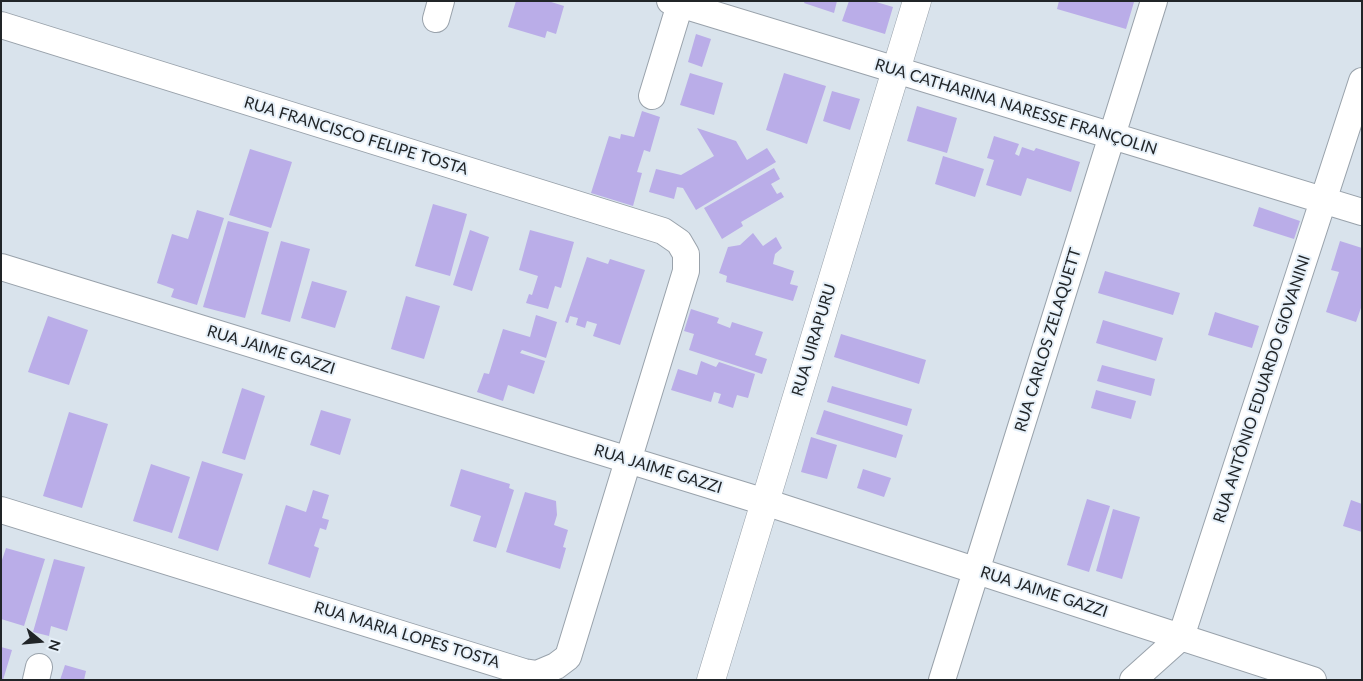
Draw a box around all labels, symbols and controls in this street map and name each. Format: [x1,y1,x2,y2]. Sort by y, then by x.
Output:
street label: RUA CATHARINA NARESSE FRANÇOLIN [873,55,1159,159]
street label: RUA FRANCISCO FELIPE TOSTA [242,93,470,179]
street label: RUA CARLOS ZELAQUETT [1011,246,1085,434]
street label: RUA ANTÔNIO EDUARDO GIOVANINI [1210,253,1314,525]
street label: RUA UIRAPURU [788,281,840,399]
street label: RUA JAIME GAZZI [205,321,337,379]
street label: RUA JAIME GAZZI [592,440,724,498]
street label: RUA JAIME GAZZI [978,562,1110,622]
street label: RUA MARIA LOPES TOSTA [312,598,502,672]
north arrow [15,616,65,666]
text: N [45,638,65,653]

